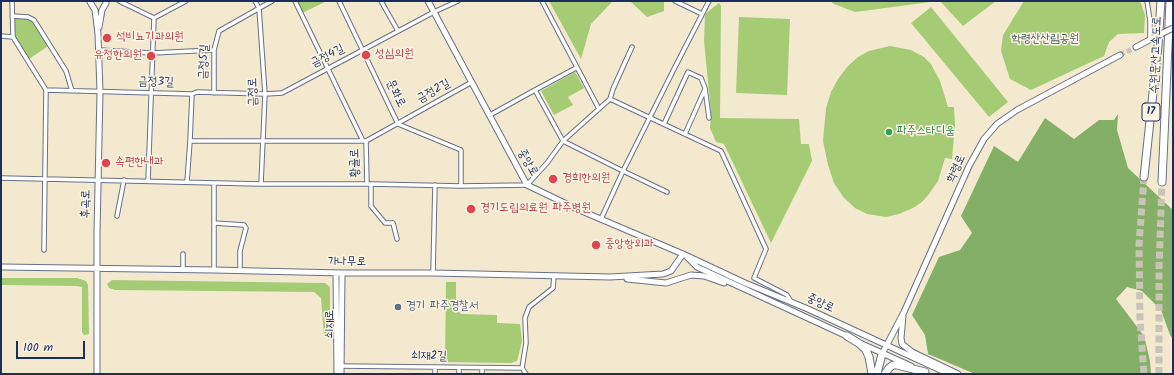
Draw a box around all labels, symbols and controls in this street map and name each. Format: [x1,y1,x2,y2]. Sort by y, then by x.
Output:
street label: 수원문산고속도로 [1148,16,1166,94]
place label: 석비뇨기과의원 [116,31,184,45]
marker: 석비뇨기과의원 [101,32,113,44]
park label: 학령산산림공원 [1011,33,1079,47]
street label: 금정4길 [309,43,347,71]
street label: 금정5길 [197,44,213,80]
place label: 성심의원 [375,48,414,62]
place label: 유정한의원 [94,49,142,63]
marker: 성심의원 [360,49,372,61]
marker: 유정한의원 [145,50,157,62]
street label: 금정3길 [138,75,174,91]
street label: 금정로 [247,77,261,107]
street label: 금정2길 [415,77,453,107]
street label: 문화로 [382,78,408,110]
road number: 17 [1142,103,1160,121]
place label: 파주스타디움 [897,125,955,139]
marker: 파주스타디움 [884,127,894,137]
street label: 중앙로 [514,147,540,179]
street label: 황골로 [349,148,363,178]
street label: 학령로 [944,153,970,185]
place label: 속편한내과 [115,156,163,170]
marker: 속편한내과 [100,157,112,169]
place label: 경희한의원 [562,172,610,186]
marker: 경희한의원 [547,173,559,185]
street label: 후곡로 [80,189,94,219]
place label: 경기도립의료원 파주병원 [480,202,591,216]
marker: 경기도립의료원 파주병원 [465,203,477,215]
place label: 중앙항외과 [605,238,653,252]
marker: 중앙항외과 [590,239,602,251]
street label: 가나무로 [328,256,366,270]
street label: 중앙로 [804,291,836,317]
place label: 경기 파주경찰서 [406,300,478,314]
marker: 경기 파주경찰서 [393,302,403,312]
street label: 쇠재로 [324,310,338,338]
scale bar [18,333,87,359]
text: 100 m [23,338,53,357]
street label: 쇠재2길 [411,349,447,365]

